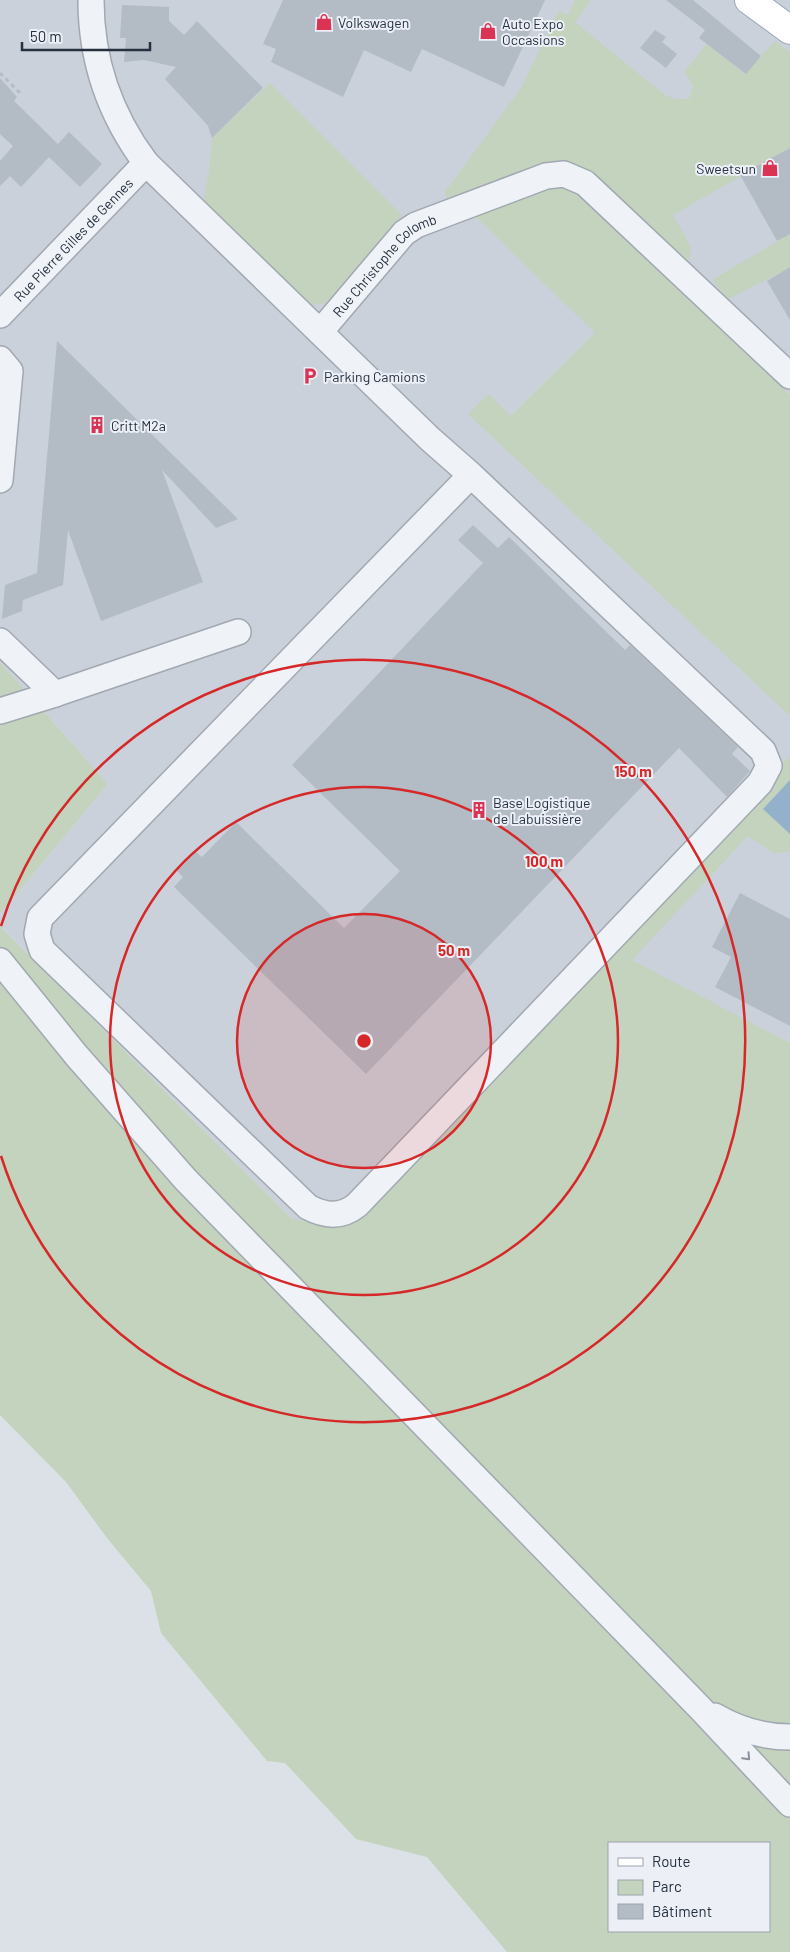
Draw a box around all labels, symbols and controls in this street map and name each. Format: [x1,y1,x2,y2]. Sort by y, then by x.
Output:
shop icon: Volkswagen [314,12,334,32]
place label: Volkswagen [338,14,409,31]
place label: Auto Expo Occasions [502,15,565,48]
scale bar [22,20,150,52]
shop icon: Auto Expo Occasions [478,21,498,41]
text: 50 m [30,27,62,45]
shop icon: Sweetsun [760,158,780,178]
place label: Sweetsun [696,160,756,177]
street label: Rue Pierre Gilles de Gennes [10,174,136,305]
street label: Rue Christophe Colomb [328,210,438,320]
parking icon: Parking Camions [300,366,320,386]
place label: Parking Camions [324,368,426,385]
building icon: Critt M2a [87,415,107,435]
place label: Critt M2a [111,417,166,434]
text: 150 m [614,762,652,780]
place label: Base Logistique de Labuissière [493,794,591,827]
building icon: Base Logistique de Labuissière [469,800,489,820]
text: 100 m [525,852,563,870]
text: 50 m [438,941,470,959]
centre of rings [355,1032,373,1050]
one-way arrow [741,1752,750,1761]
legend [608,1842,770,1932]
text: Route [652,1852,691,1870]
text: Parc [652,1877,682,1895]
text: Bâtiment [652,1902,712,1920]

